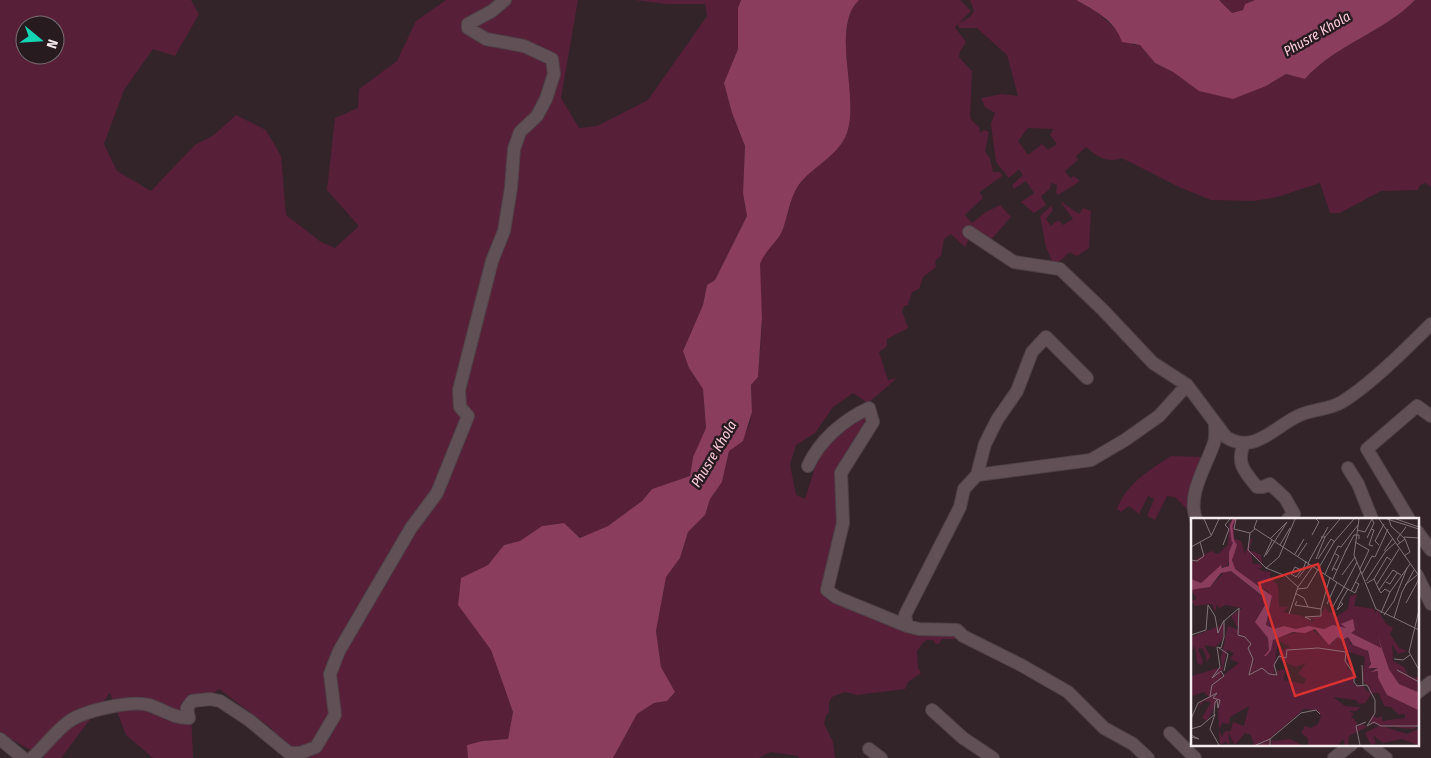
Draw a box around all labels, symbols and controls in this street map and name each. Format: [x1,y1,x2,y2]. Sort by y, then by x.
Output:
water label: Phusre Khola [1280,8,1354,60]
north arrow [15,15,65,65]
text: N [43,37,61,50]
water label: Phusre Khola [687,418,741,490]
inset map [1191,518,1418,746]

